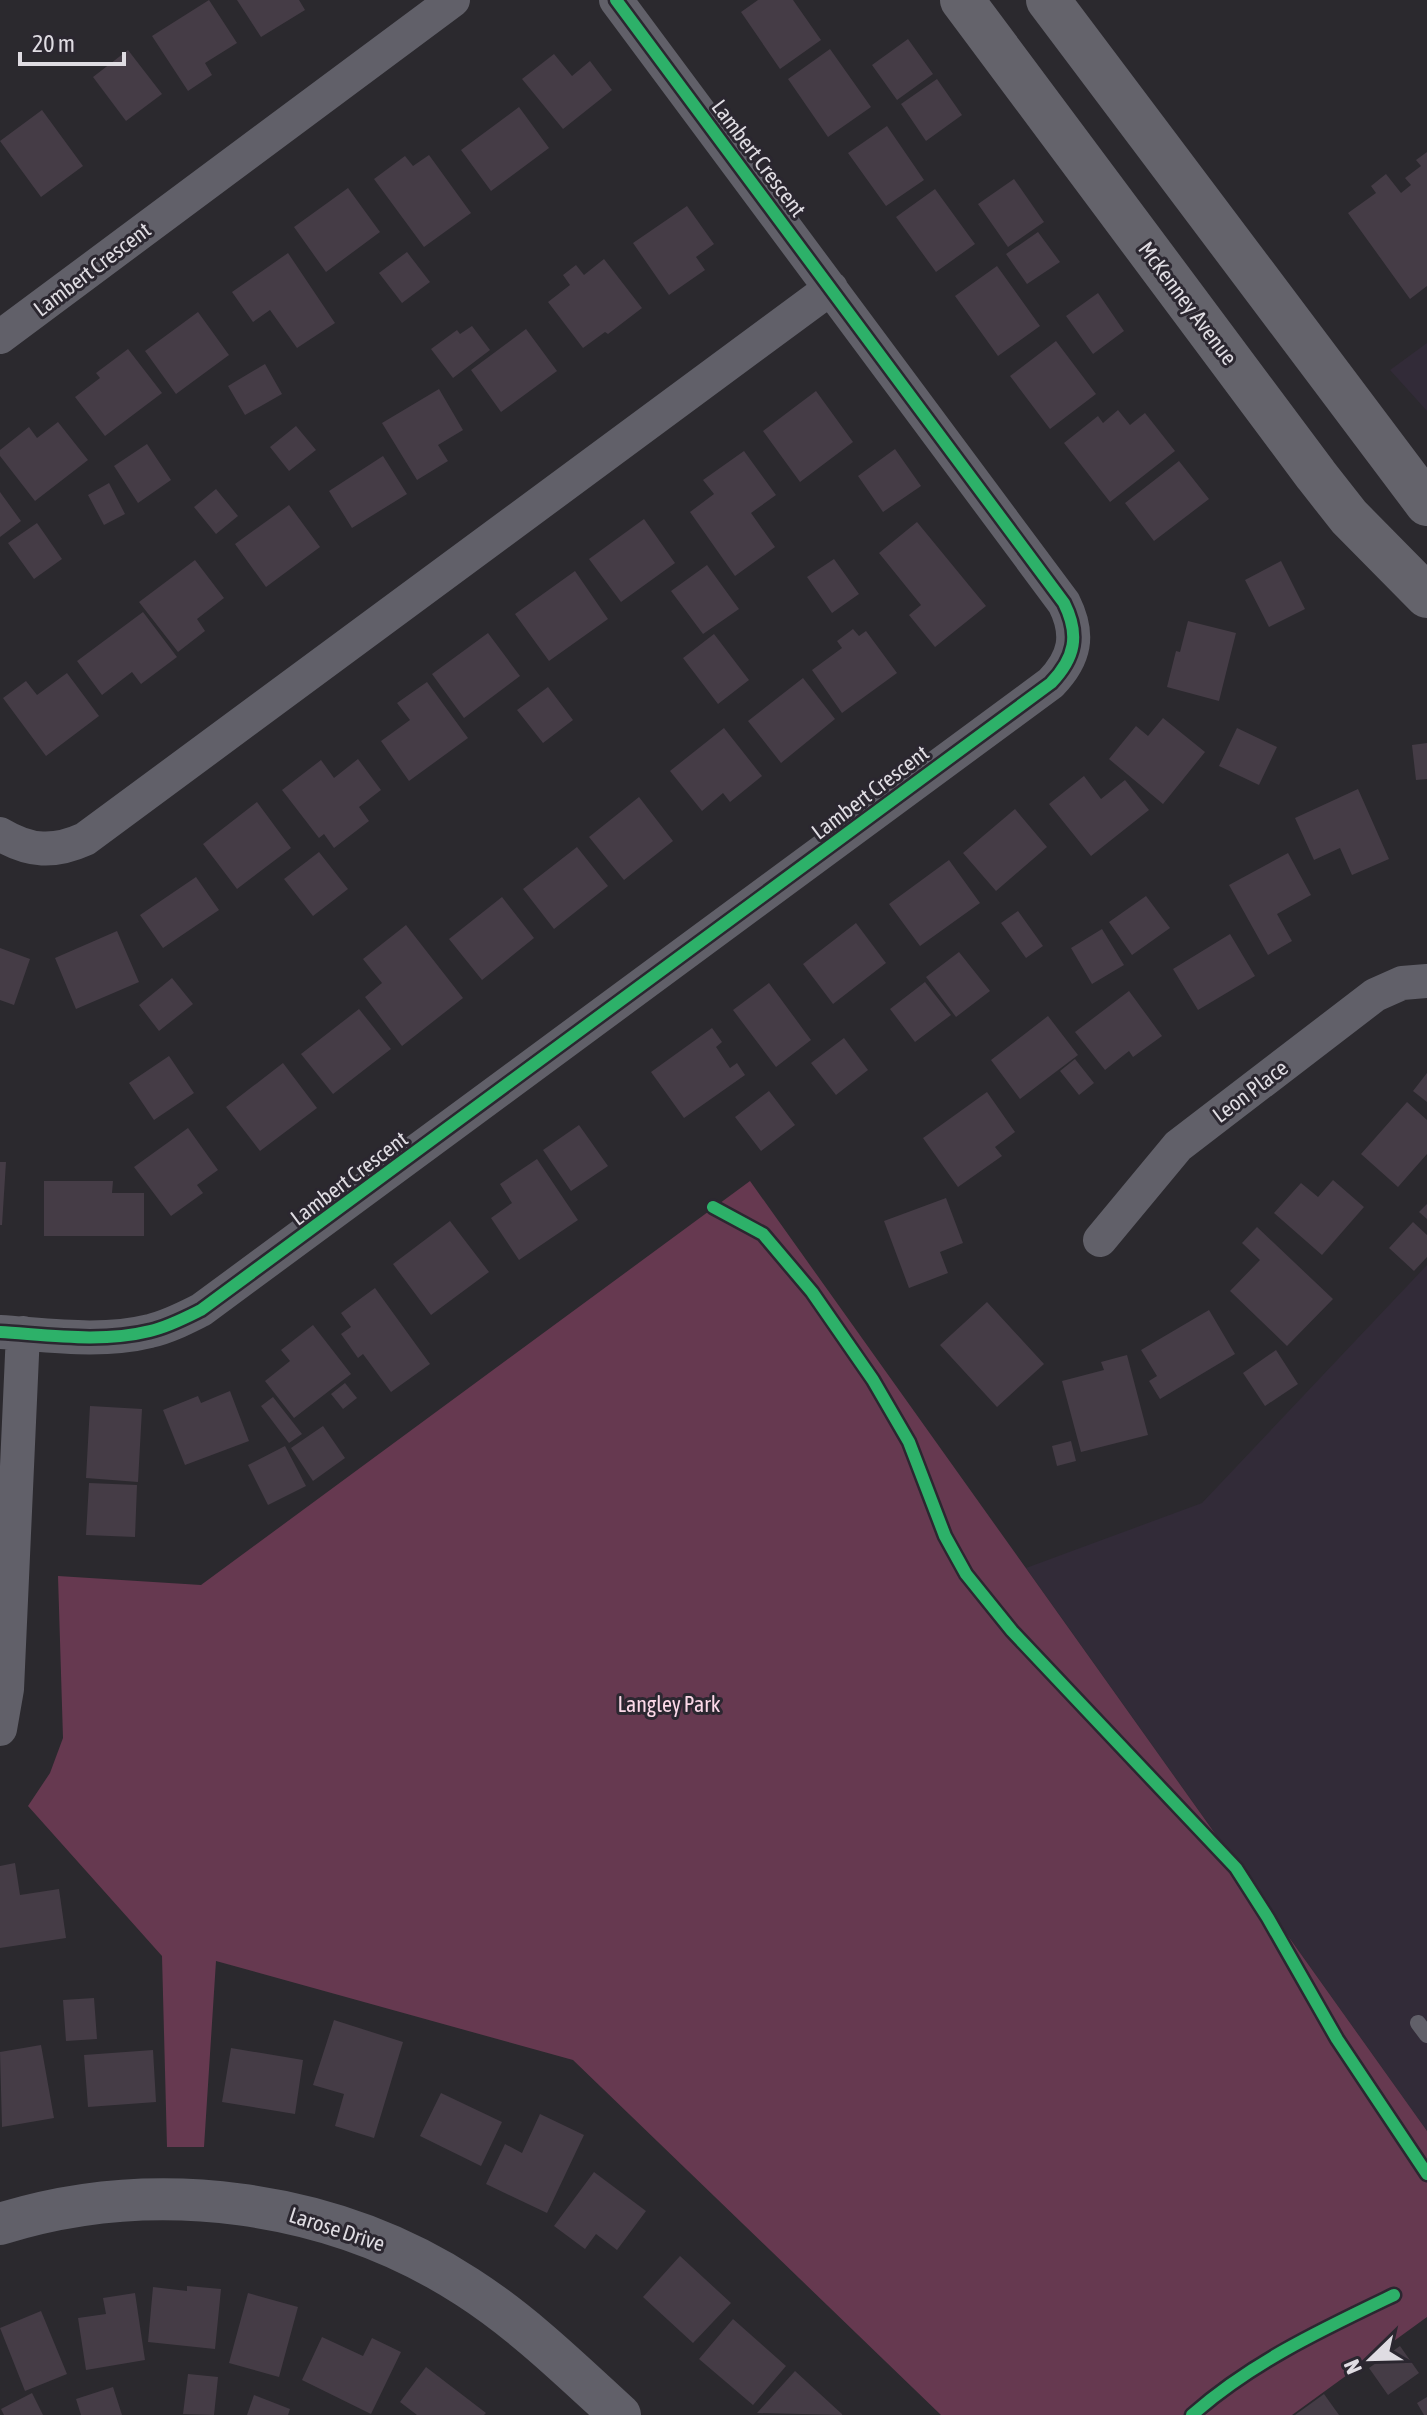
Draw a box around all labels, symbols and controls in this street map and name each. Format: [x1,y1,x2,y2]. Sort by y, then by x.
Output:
scale bar [20,16,124,66]
text: 20 m [32,30,75,57]
street label: Lambert Crescent [707,94,811,222]
street label: Lambert Crescent [28,217,156,321]
street label: McKenney Avenue [1133,236,1243,370]
street label: Lambert Crescent [806,740,934,844]
street label: Leon Place [1207,1054,1293,1128]
street label: Lambert Crescent [285,1126,413,1230]
park label: Langley Park [617,1691,721,1717]
street label: Larose Drive [286,2201,388,2257]
north arrow [1331,2319,1411,2399]
text: N [1338,2356,1367,2378]

